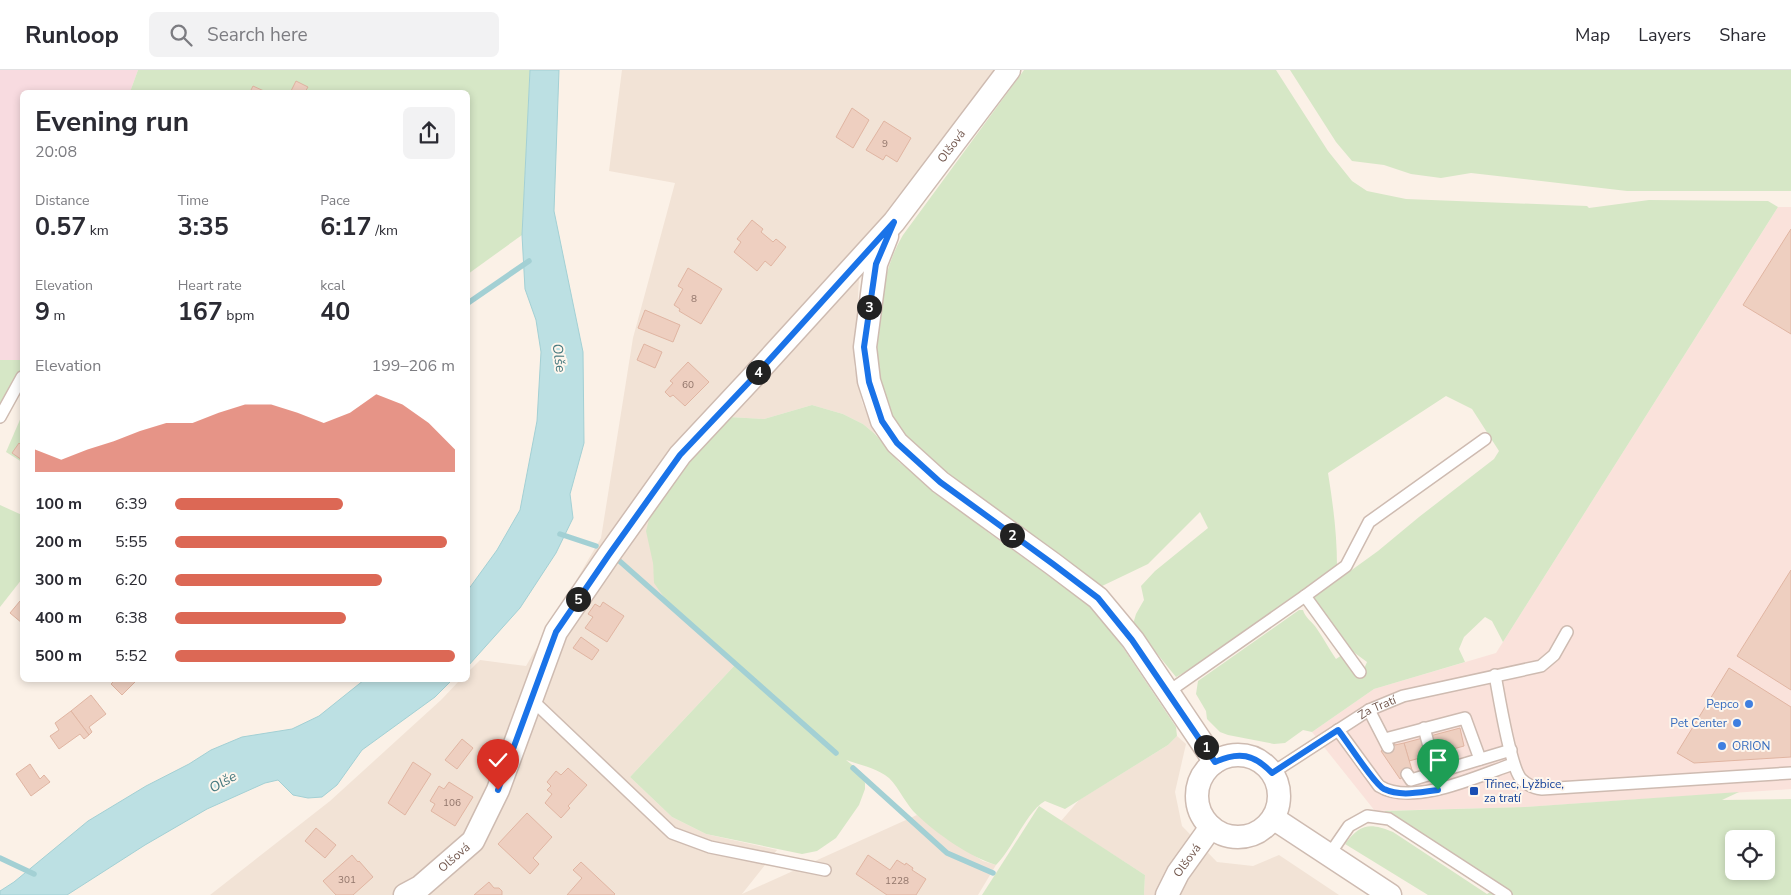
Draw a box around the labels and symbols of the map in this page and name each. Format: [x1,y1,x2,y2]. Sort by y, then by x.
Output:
street label: Olšová [934,126,969,166]
house number: 9 [882,137,888,151]
house number: 8 [691,292,697,306]
pin: 3 [856,294,882,320]
water label: Olše [548,342,571,374]
pin: 4 [746,360,770,384]
house number: 60 [682,378,694,392]
pin: 2 [1000,522,1024,548]
pin: 5 [566,586,590,612]
street label: Za Tratí [1355,691,1400,723]
place label: Pepco [1706,696,1739,712]
marker: Pepco [1743,698,1755,710]
place label: Pet Center [1670,715,1728,731]
marker: Pet Center [1731,717,1743,729]
pin: 1 [1194,734,1218,760]
place label: ORION [1732,738,1770,754]
pin [477,739,519,790]
pin [1417,739,1459,790]
marker: ORION [1716,740,1728,752]
water label: Olše [206,766,241,797]
place label: Třinec, Lyžbice, za tratí [1484,776,1564,806]
marker: Třinec, Lyžbice, za tratí [1468,785,1480,797]
house number: 106 [443,796,461,810]
street label: Olšová [435,839,473,876]
street label: Olšová [1170,841,1204,880]
house number: 301 [338,873,356,887]
house number: 1228 [885,874,909,888]

